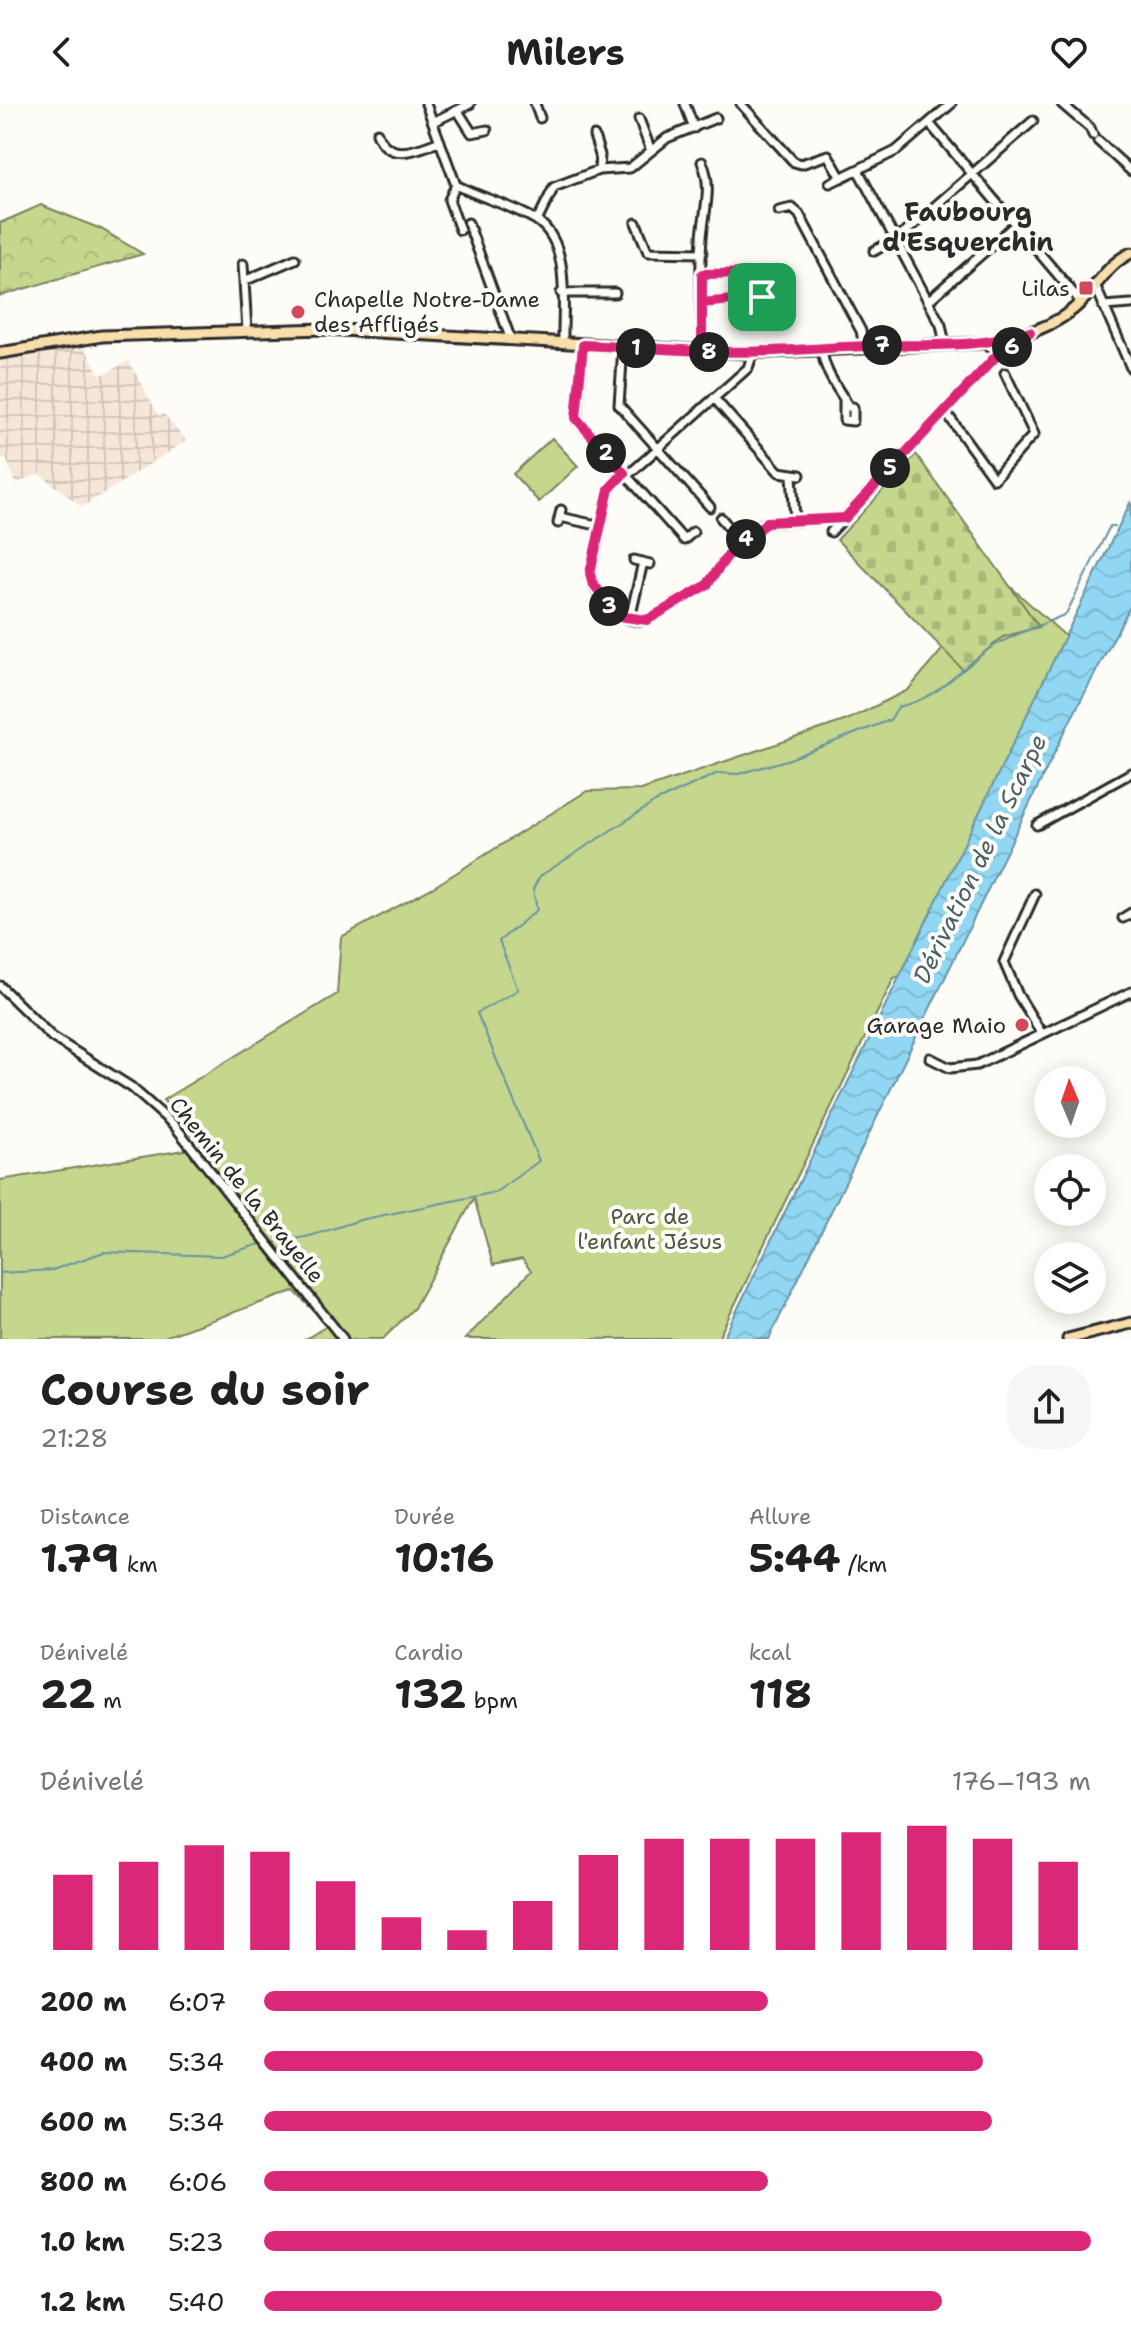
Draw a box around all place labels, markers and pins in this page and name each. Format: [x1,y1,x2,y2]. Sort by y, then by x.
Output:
pin [728,263,796,331]
place label: Lilas [1021,274,1070,303]
marker: Lilas [1077,279,1095,297]
place label: Chapelle Notre-Dame des Affligés [314,285,540,339]
marker: Chapelle Notre-Dame des Affligés [289,303,307,321]
pin: 7 [862,325,902,365]
pin: 6 [992,327,1032,367]
pin: 1 [616,328,656,368]
pin: 8 [689,332,729,372]
pin: 2 [586,433,626,473]
pin: 5 [870,448,910,488]
pin: 4 [726,519,766,559]
pin: 3 [589,586,629,626]
place label: Garage Maio [866,1011,1006,1040]
marker: Garage Maio [1013,1016,1031,1034]

